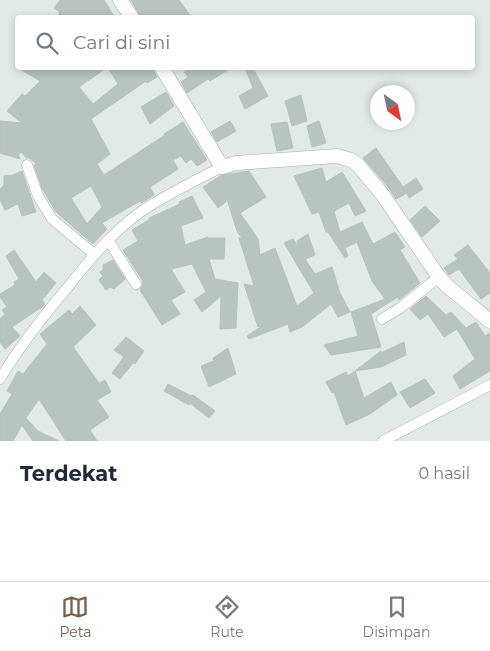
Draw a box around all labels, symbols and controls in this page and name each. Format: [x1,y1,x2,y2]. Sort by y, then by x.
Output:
search box [15,15,475,70]
icon: search [33,29,61,57]
text: Cari di sini [73,31,170,54]
north arrow [370,85,415,130]
text: Terdekat [20,461,117,486]
text: 0 hasil [419,464,470,483]
tab: Peta [59,593,91,641]
tab: Rute [210,593,244,641]
tab: Disimpan [363,593,431,641]

